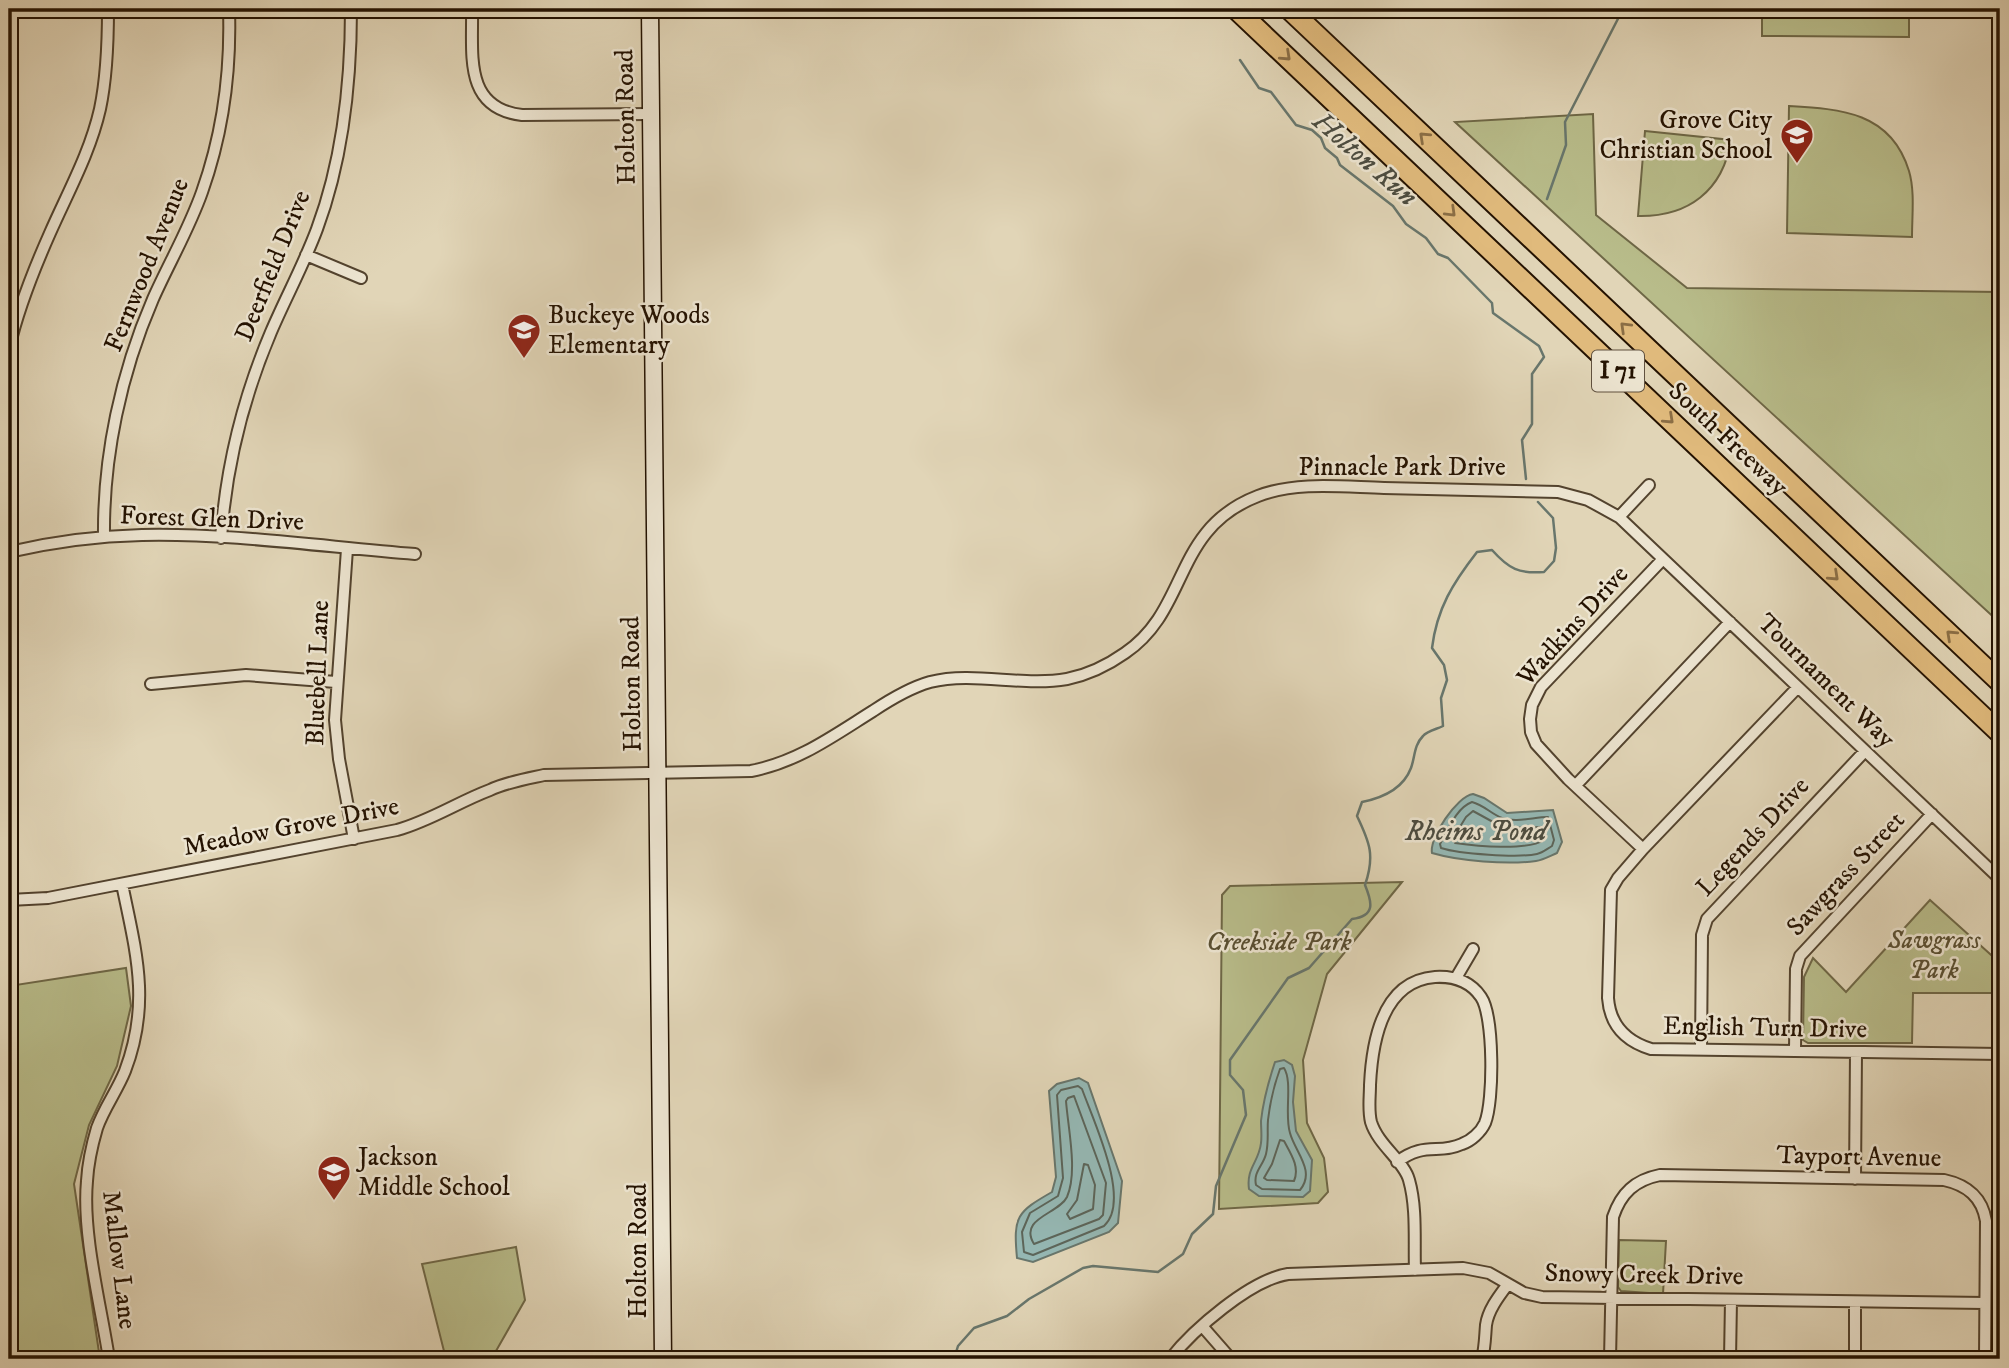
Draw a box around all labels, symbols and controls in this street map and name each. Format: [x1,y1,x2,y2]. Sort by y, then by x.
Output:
one-way arrow [1278,47,1291,60]
street label: Holton Road [608,49,644,185]
water label: Holton Run [1305,103,1425,214]
place label: Grove City Christian School [1599,104,1773,167]
school or university icon: Grove City Christian School [1778,116,1816,165]
one-way arrow [1419,133,1432,146]
street label: Fernwood Avenue [97,173,197,357]
street label: Deerfield Drive [228,186,318,346]
one-way arrow [1443,204,1456,217]
place label: Buckeye Woods Elementary [548,299,710,362]
school or university icon: Buckeye Woods Elementary [505,311,543,360]
one-way arrow [1620,323,1633,336]
road number: I 71 [1592,350,1644,392]
street label: South Freeway [1661,375,1795,503]
one-way arrow [1661,411,1674,424]
street label: Pinnacle Park Drive [1298,451,1506,484]
street label: Forest Glen Drive [119,499,305,539]
street label: Wadkins Drive [1509,559,1636,694]
one-way arrow [1826,567,1839,580]
street label: Bluebell Lane [299,600,337,746]
street label: Tournament Way [1750,607,1902,756]
street label: Holton Road [614,616,650,752]
one-way arrow [1946,631,1959,644]
street label: Legends Drive [1689,770,1817,904]
street label: Meadow Grove Drive [180,790,402,864]
street label: Sawgrass Street [1780,805,1912,943]
water label: Rheims Pond [1404,814,1551,849]
park label: Sawgrass Park [1887,924,1981,987]
park label: Creekside Park [1206,926,1352,959]
street label: English Turn Drive [1663,1010,1867,1046]
street label: Tayport Avenue [1776,1139,1942,1175]
place label: Jackson Middle School [356,1141,510,1204]
school or university icon: Jackson Middle School [315,1153,353,1202]
street label: Holton Road [622,1183,655,1319]
street label: Mallow Lane [94,1189,144,1331]
street label: Snowy Creek Drive [1544,1257,1744,1293]

